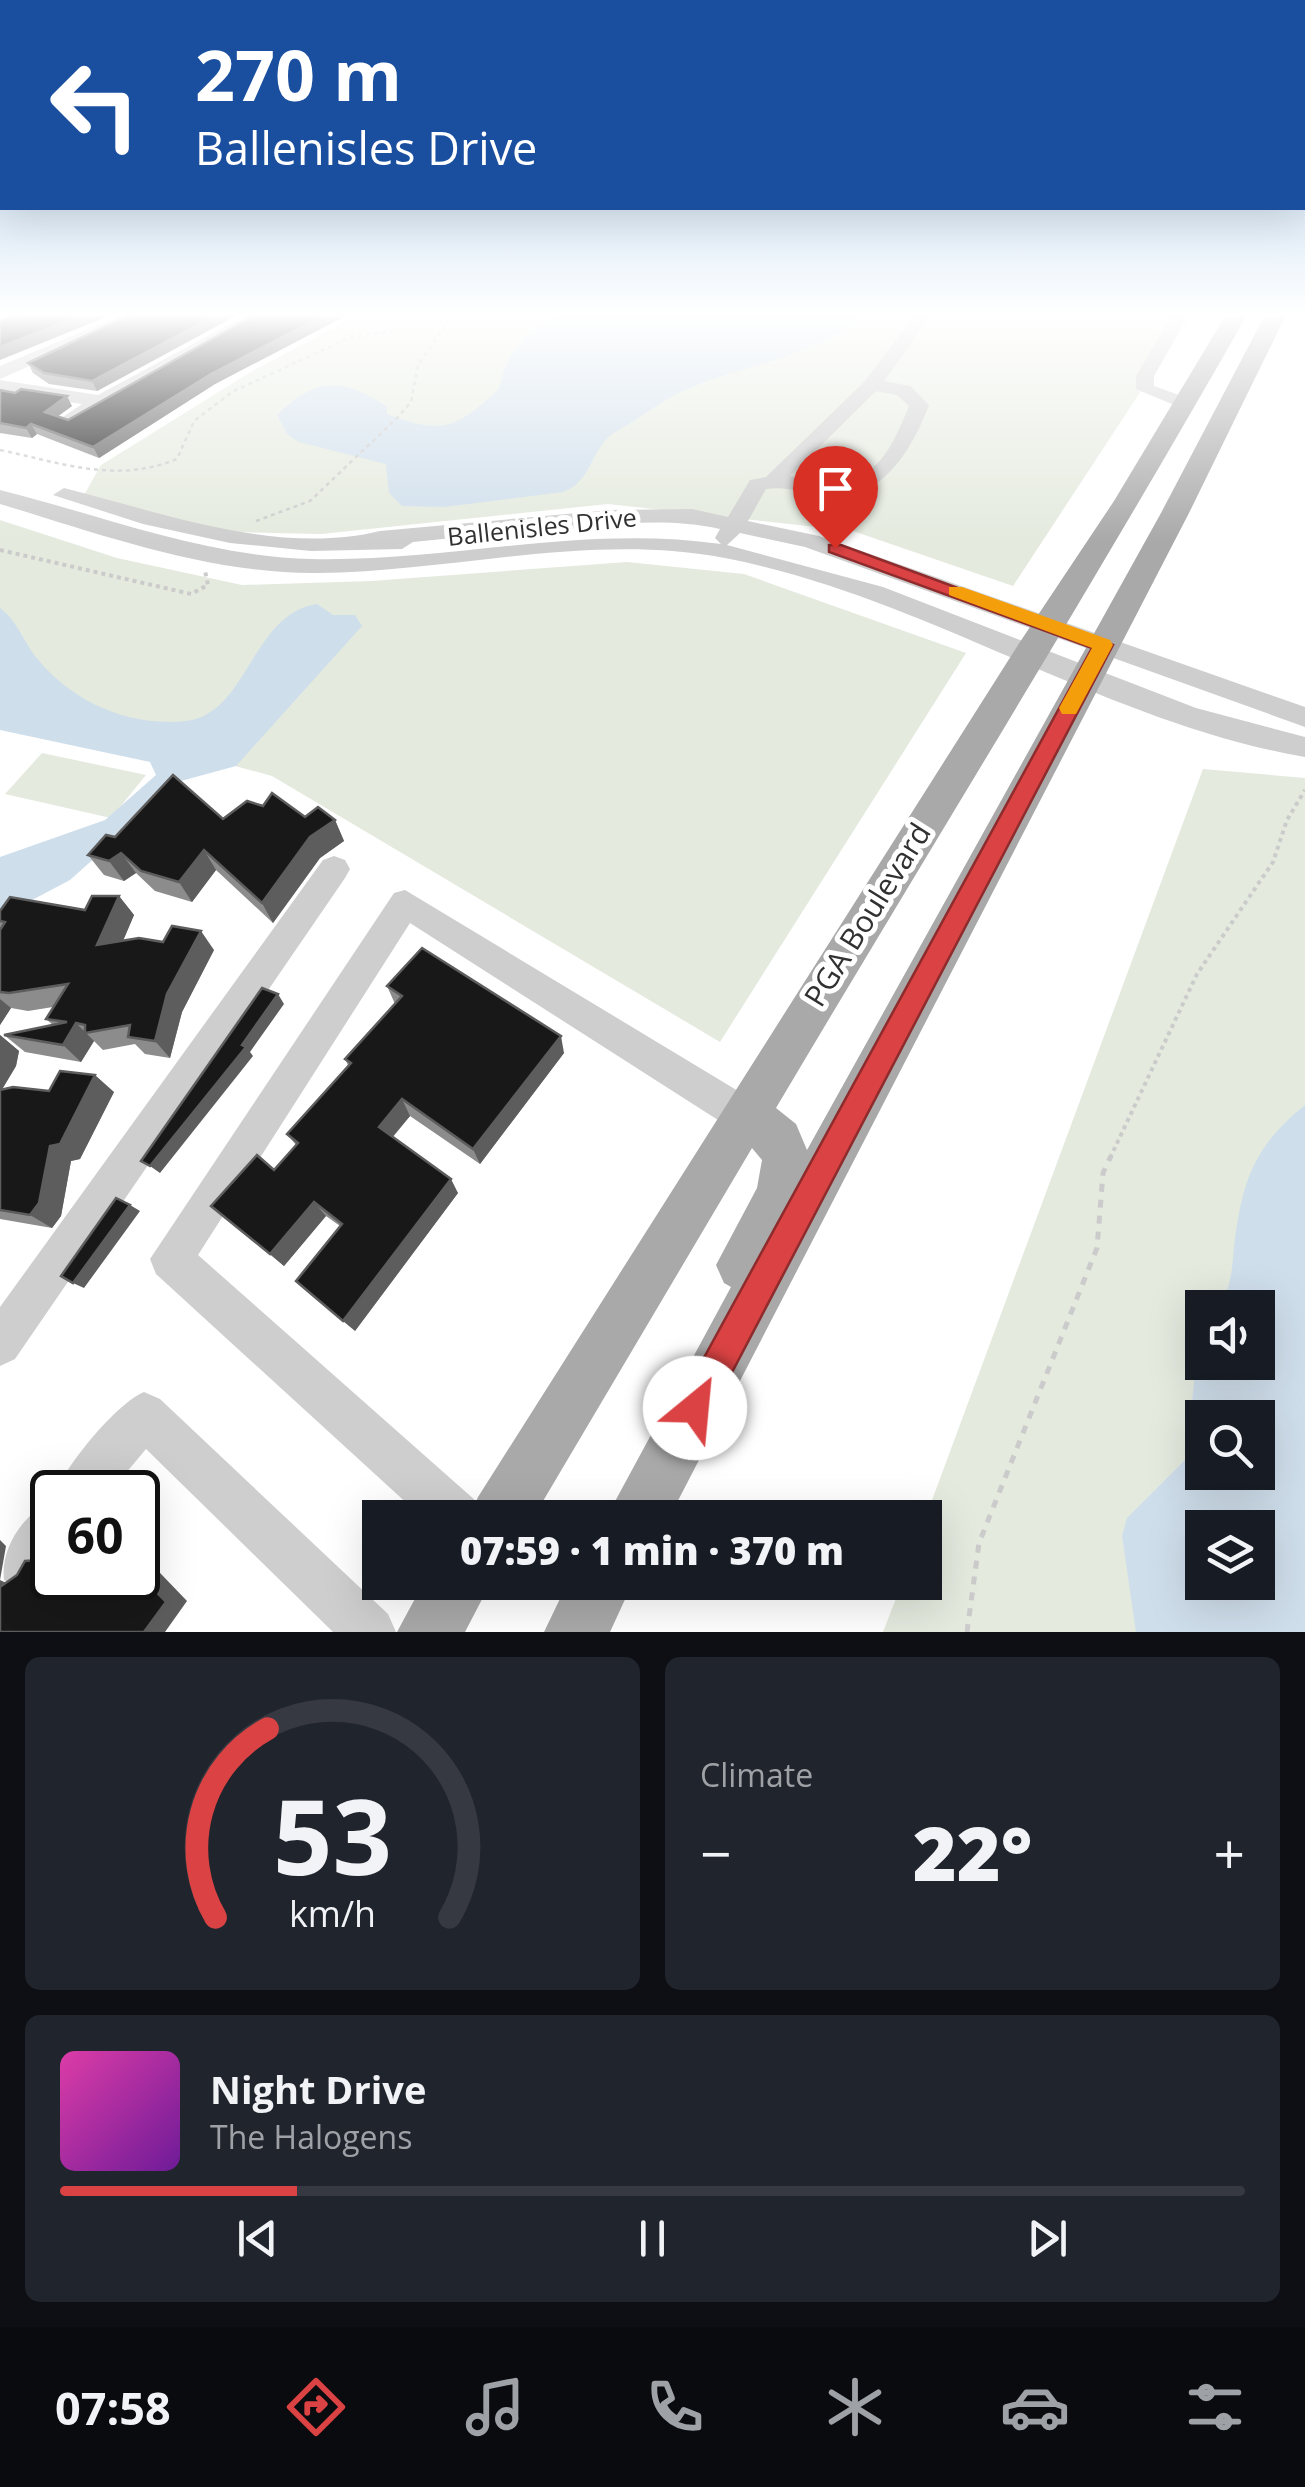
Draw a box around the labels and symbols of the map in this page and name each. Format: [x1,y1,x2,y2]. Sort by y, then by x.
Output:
pin [793,446,878,549]
street label: Ballenisles Drive [446,499,638,553]
street label: PGA Boulevard [794,815,940,1014]
position arrow [643,1356,747,1460]
speed limit sign: 60 [30,1470,160,1600]

